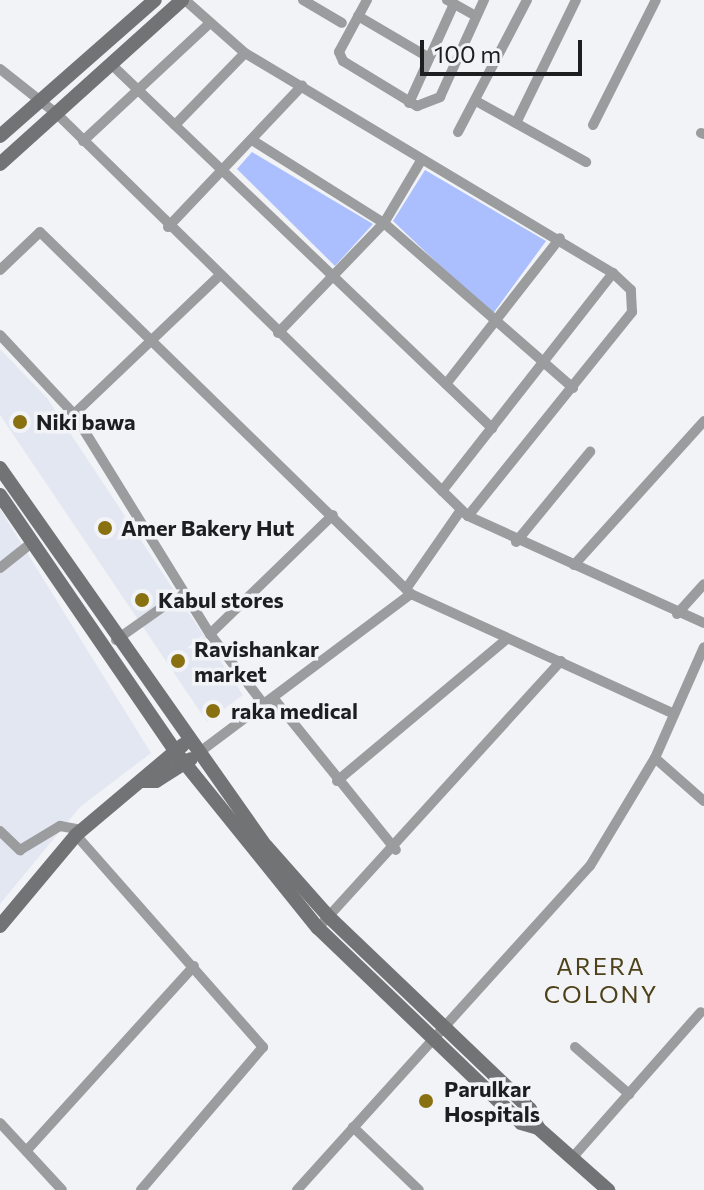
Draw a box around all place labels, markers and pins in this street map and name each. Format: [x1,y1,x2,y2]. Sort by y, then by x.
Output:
place label: Niki bawa [36,409,136,435]
marker: Niki bawa [11,413,29,431]
place label: Amer Bakery Hut [121,515,294,541]
marker: Amer Bakery Hut [96,519,114,537]
place label: Kabul stores [158,587,284,613]
marker: Kabul stores [133,591,151,609]
place label: Ravishankar market [194,635,319,686]
marker: Ravishankar market [169,652,187,670]
place label: raka medical [231,698,358,724]
marker: raka medical [202,700,224,722]
place label: Parulkar Hospitals [444,1075,540,1126]
marker: Parulkar Hospitals [415,1090,437,1112]

